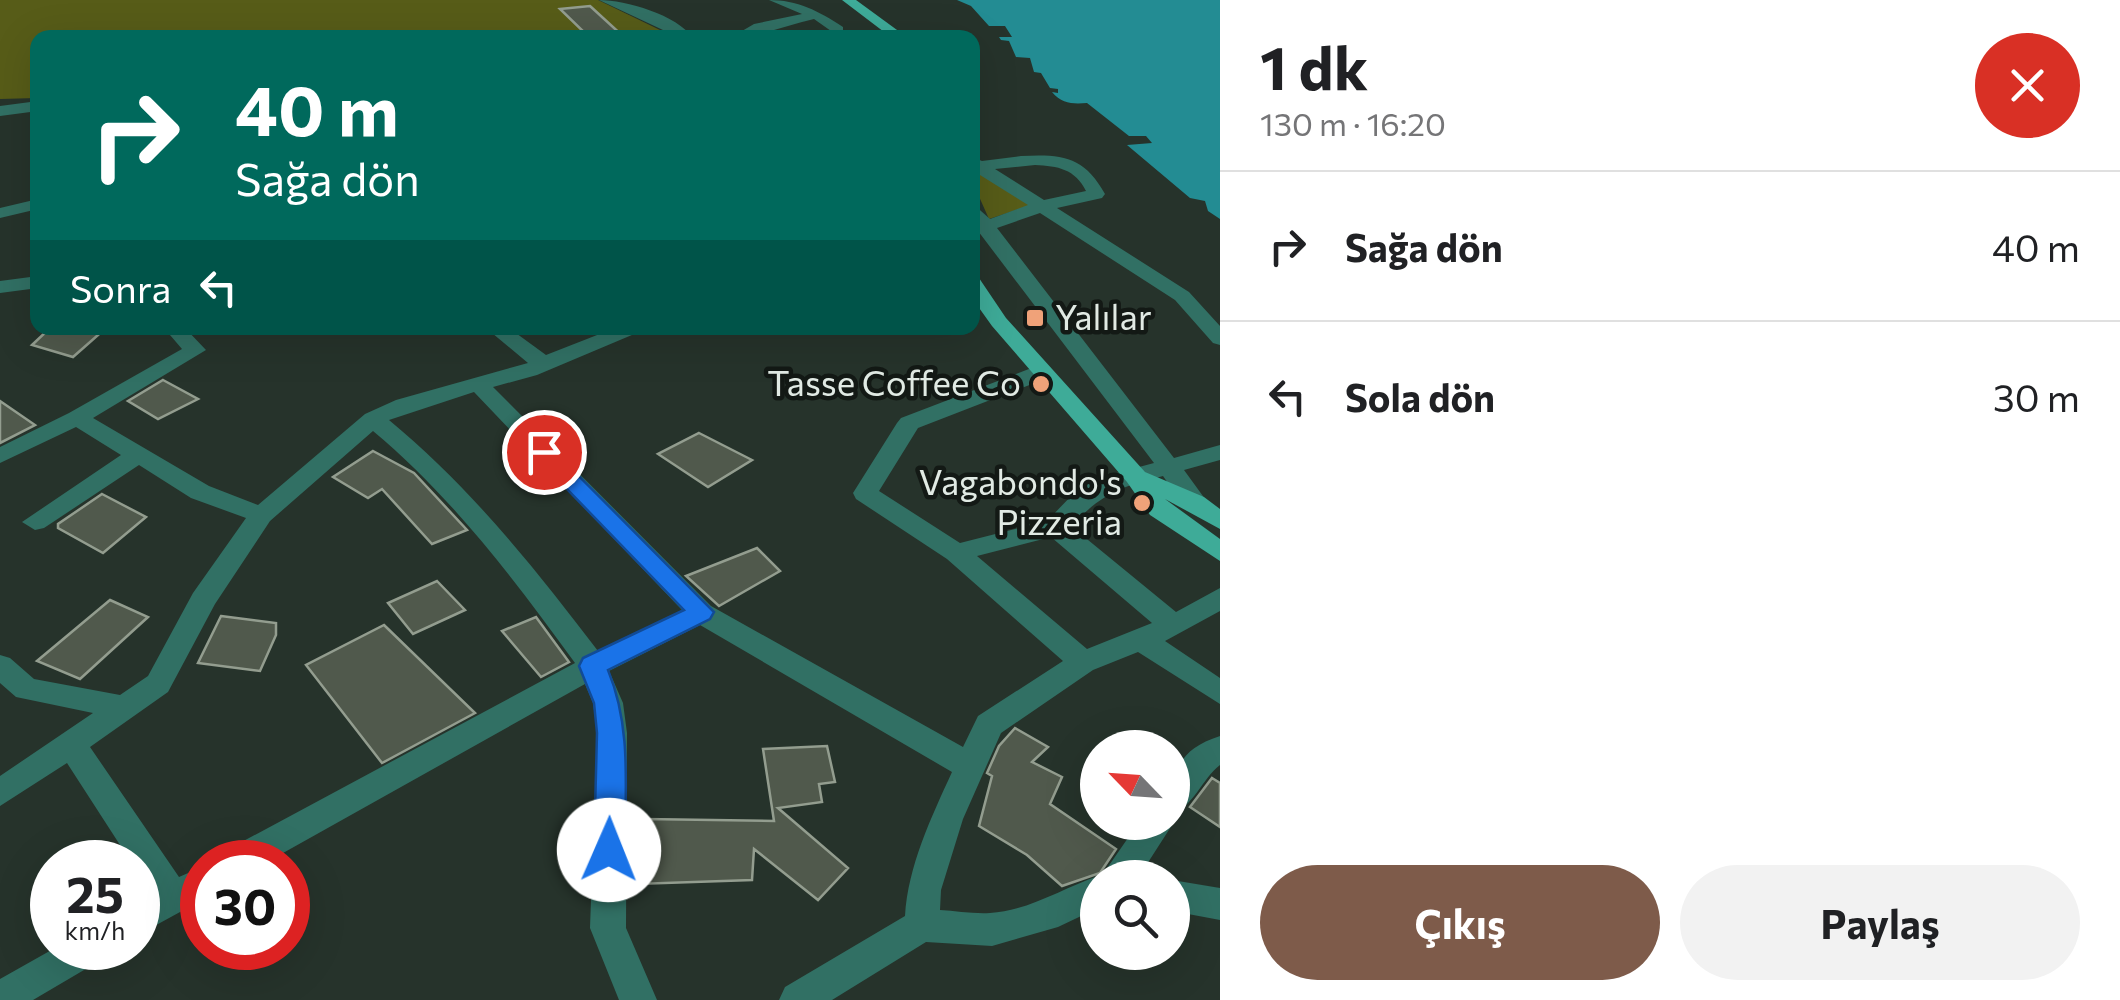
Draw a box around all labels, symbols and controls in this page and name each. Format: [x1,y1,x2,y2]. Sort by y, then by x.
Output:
text: 1 dk [1260,29,1368,102]
button: close [1975,33,2080,138]
text: 40 m [235,65,399,150]
icon: right [70,70,200,200]
text: 130 m · 16:20 [1260,103,1446,143]
text: Sağa dön [235,150,420,205]
icon: right [1260,219,1315,274]
text: Sağa dön [1345,223,1503,270]
text: 40 m [1992,223,2080,270]
icon: left [191,260,246,315]
text: Sonra [70,264,171,311]
place label: Yalılar [1055,294,1152,337]
marker: Yalılar [1024,307,1046,329]
place label: Tasse Coffee Co [767,360,1021,403]
icon: left [1260,369,1315,424]
marker: Tasse Coffee Co [1030,373,1052,395]
text: Sola dön [1345,373,1495,420]
text: 30 m [1993,373,2080,420]
pin [502,410,587,495]
icon: arrive [517,425,572,480]
place label: Vagabondo's Pizzeria [919,459,1122,542]
marker: Vagabondo's Pizzeria [1131,492,1153,514]
north arrow [1080,730,1190,840]
map controls [1080,730,1190,970]
position arrow [557,798,661,902]
speed limit sign: 30 [180,840,310,970]
button: search [1080,860,1190,970]
text: 25 [66,862,124,923]
button: Çıkış [1260,865,1660,980]
button: Paylaş [1680,865,2080,980]
text: km/h [65,915,125,945]

